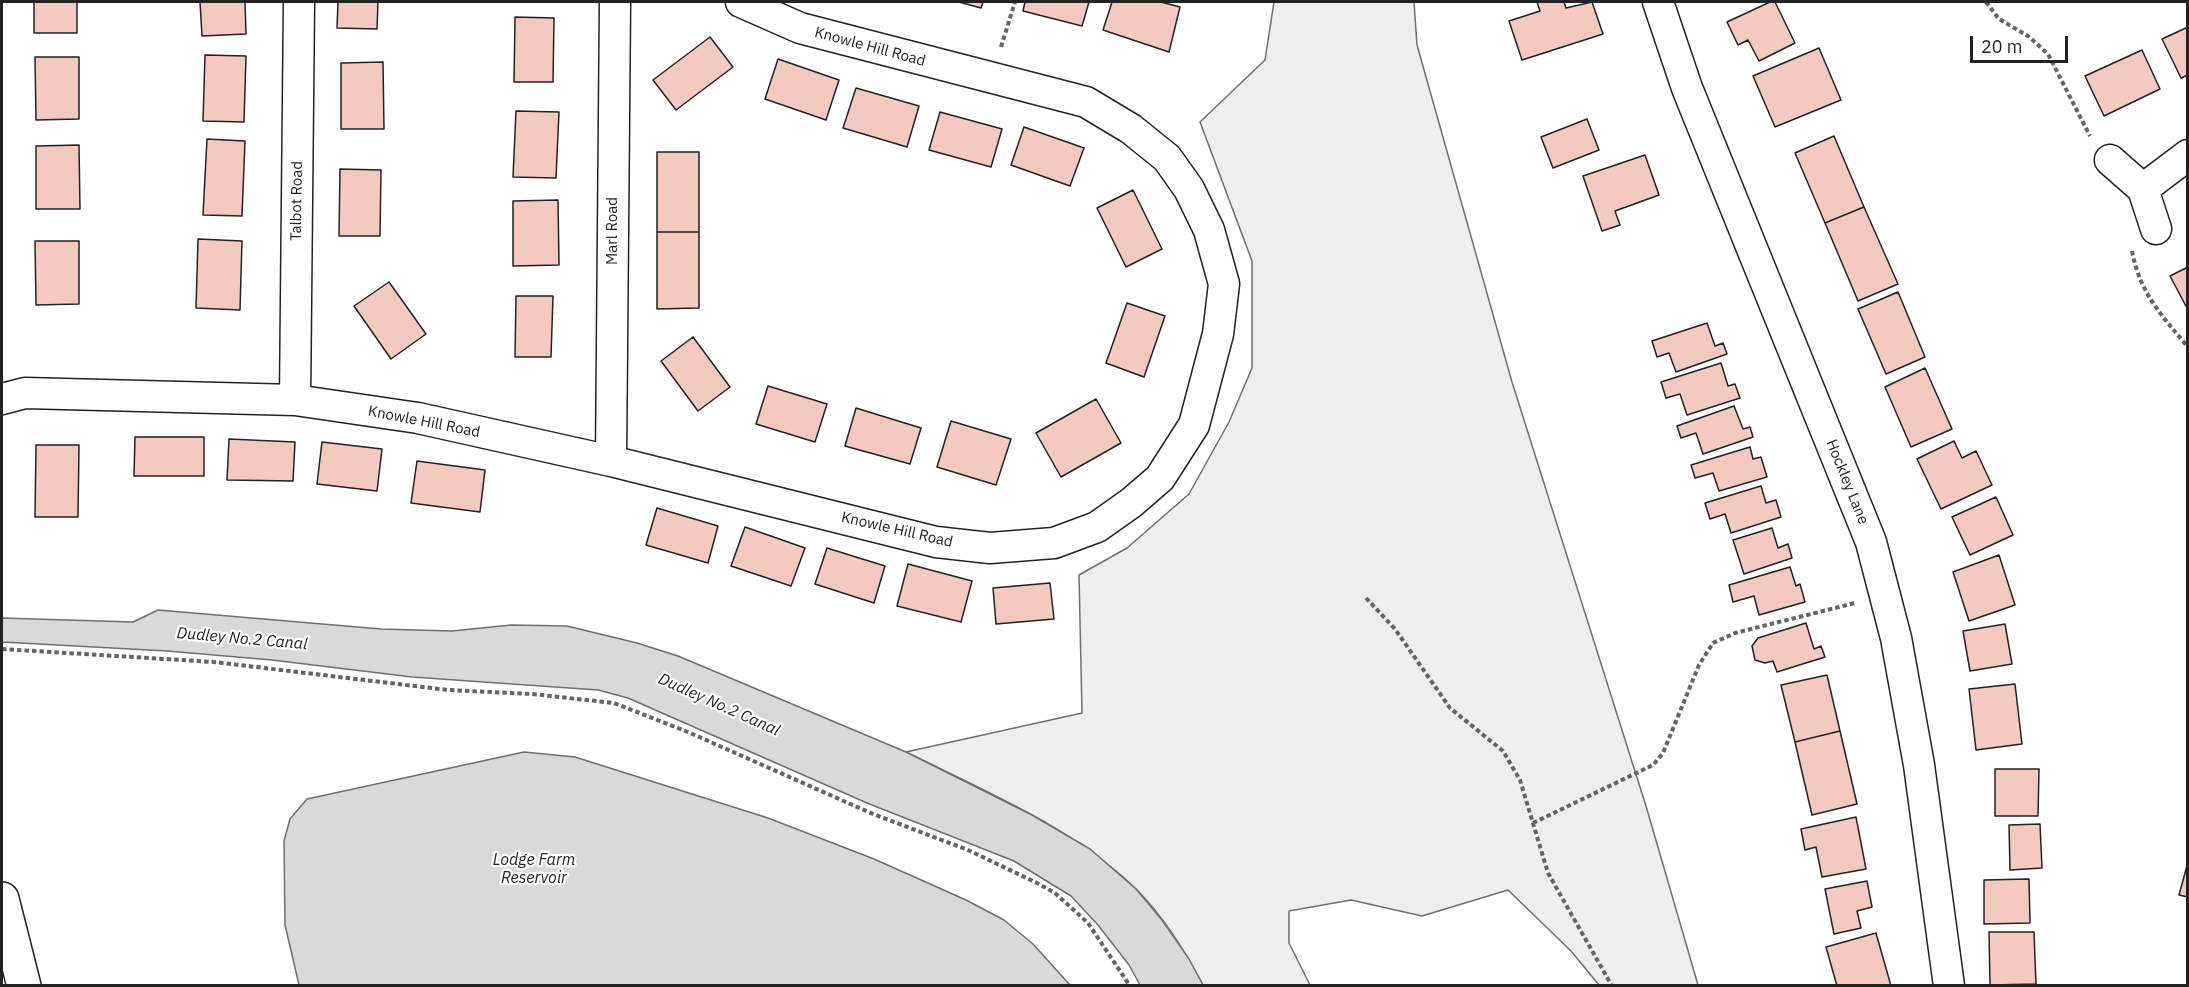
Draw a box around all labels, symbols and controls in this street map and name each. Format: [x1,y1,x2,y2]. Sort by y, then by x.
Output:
street label: Knowle Hill Road [813,24,927,70]
scale bar [1973,24,2070,62]
text: 20 m [1981,35,2023,58]
street label: Talbot Road [287,161,307,241]
street label: Marl Road [604,197,622,265]
street label: Knowle Hill Road [366,402,482,442]
street label: Hockley Lane [1822,437,1872,527]
street label: Knowle Hill Road [839,508,955,552]
water label: Dudley No.2 Canal [176,624,308,654]
water label: Dudley No.2 Canal [655,670,783,740]
water label: Lodge Farm Reservoir [493,850,575,888]

